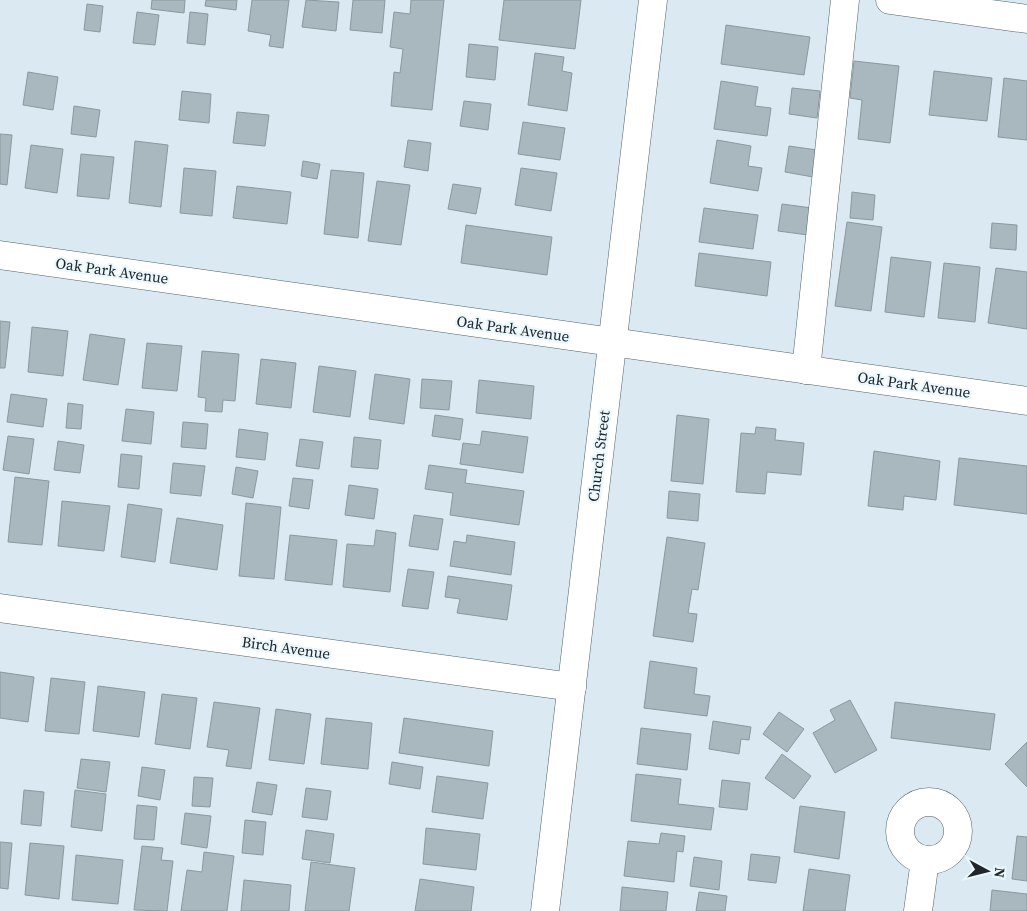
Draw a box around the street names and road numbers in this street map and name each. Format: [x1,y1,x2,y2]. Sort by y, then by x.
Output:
street label: Oak Park Avenue [54,252,170,289]
street label: Oak Park Avenue [455,310,571,347]
street label: Oak Park Avenue [856,366,972,403]
street label: Church Street [582,409,615,503]
street label: Birch Avenue [241,631,332,664]

